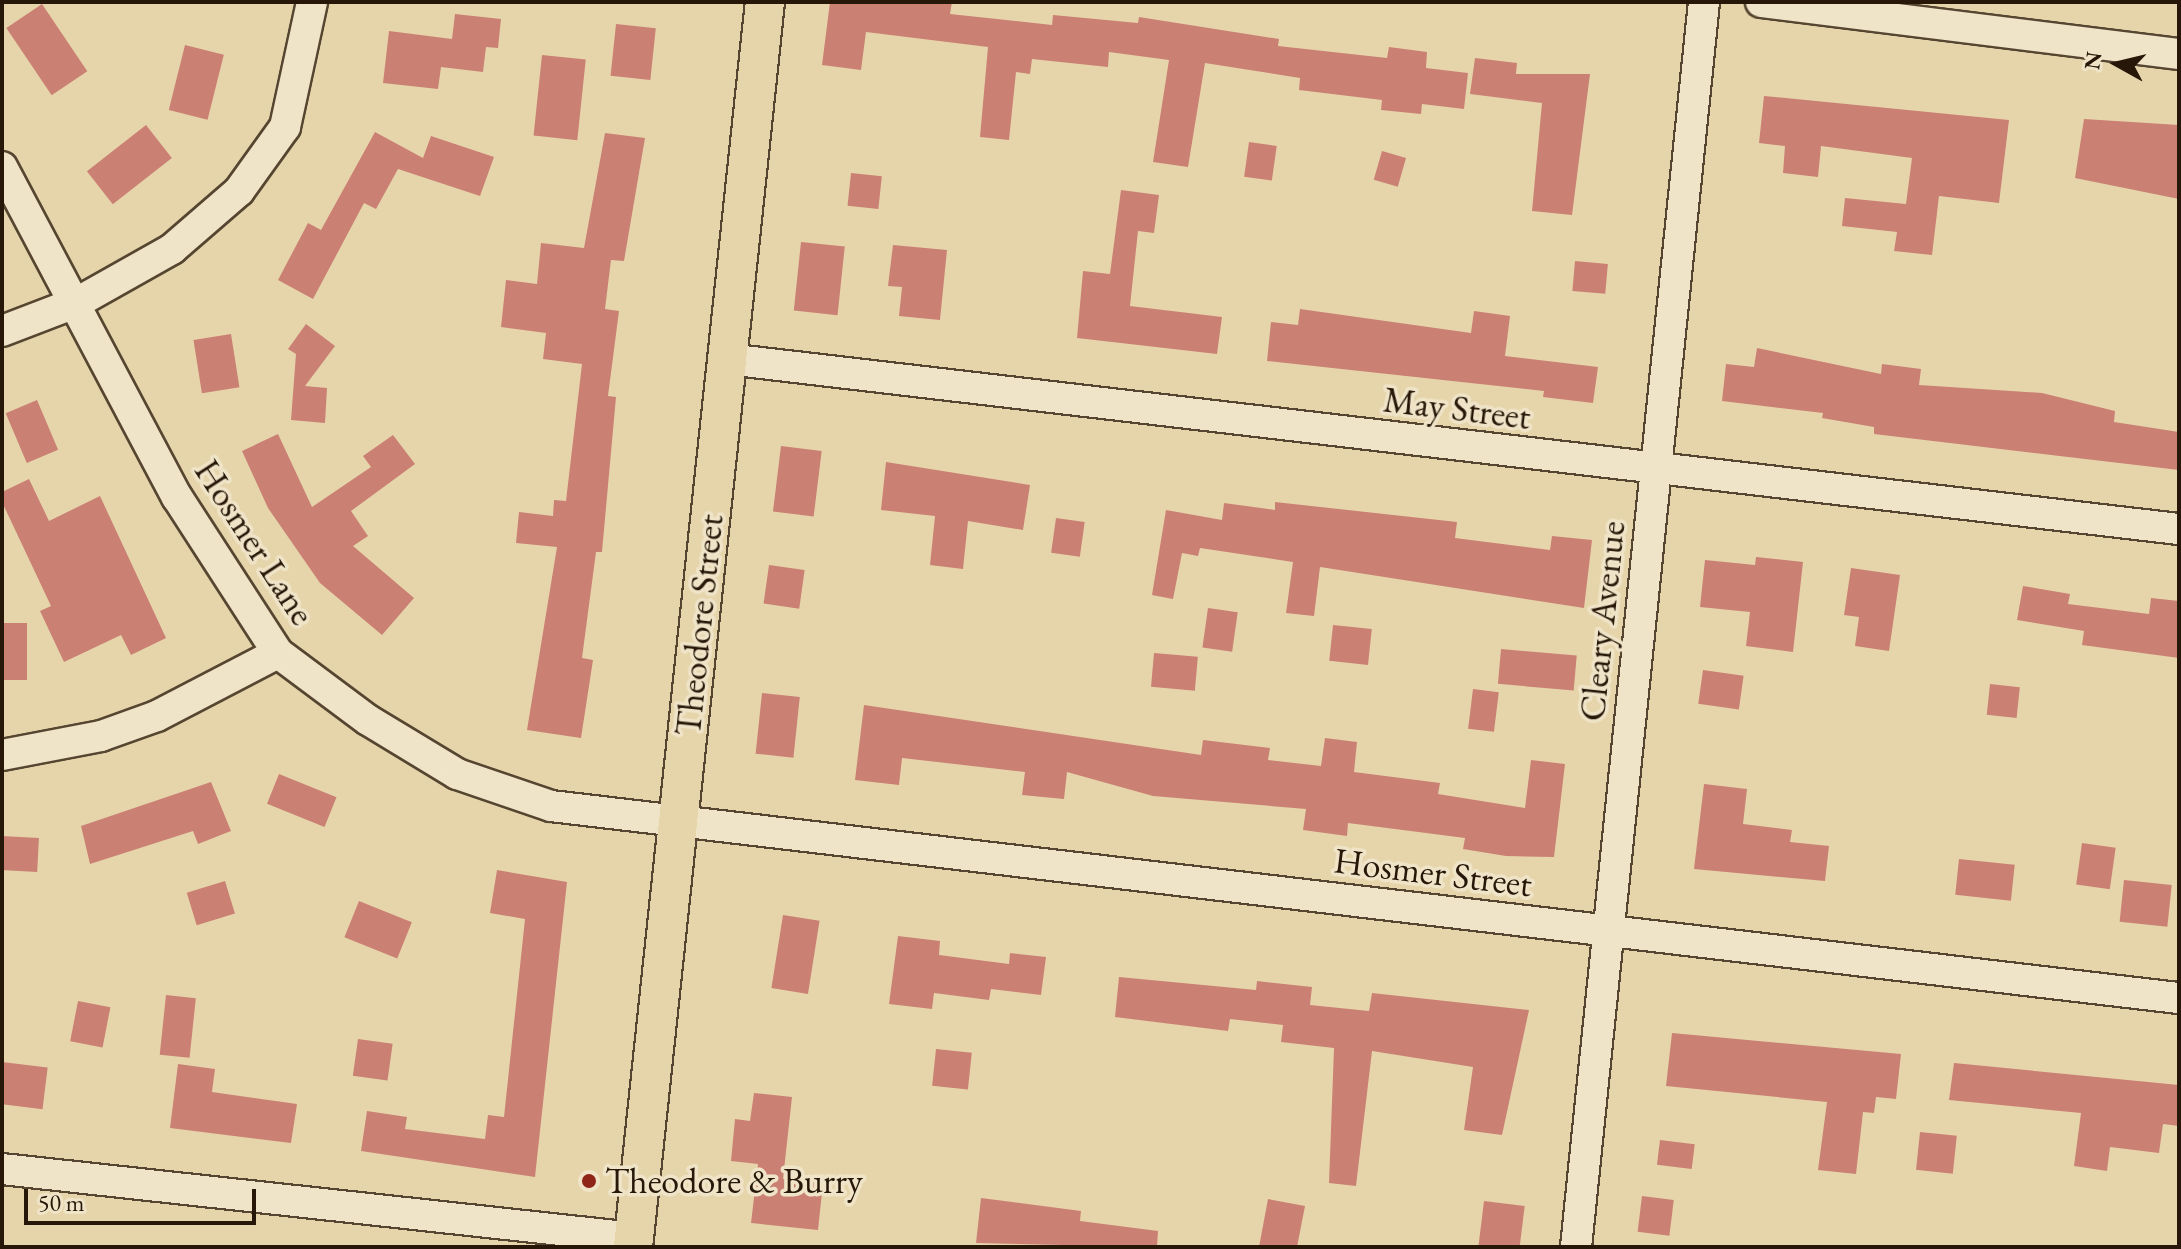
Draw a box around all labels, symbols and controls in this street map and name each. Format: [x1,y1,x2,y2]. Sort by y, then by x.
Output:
north arrow [2077,24,2157,104]
text: N [2077,50,2108,71]
street label: May Street [1381,378,1533,438]
street label: Hosmer Lane [186,451,324,633]
street label: Theodore Street [666,512,732,738]
street label: Cleary Avenue [1570,519,1634,723]
street label: Hosmer Street [1332,838,1534,906]
place label: Theodore & Burry [605,1159,863,1203]
marker: Theodore & Burry [580,1172,598,1190]
scale bar [28,1173,260,1223]
text: 50 m [38,1187,85,1218]

